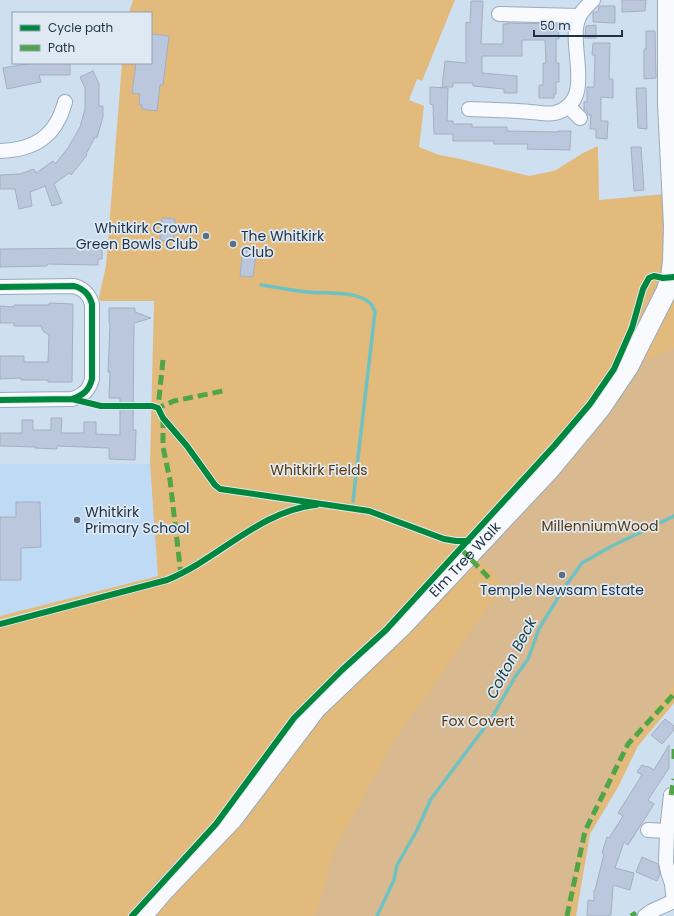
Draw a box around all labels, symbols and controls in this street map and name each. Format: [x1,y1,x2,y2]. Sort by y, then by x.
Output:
legend [12,12,152,64]
scale bar [534,12,622,38]
text: 50 m [540,17,571,34]
text: Cycle path [48,19,113,36]
text: Path [48,39,75,56]
place label: Whitkirk Crown Green Bowls Club [76,218,198,254]
place label: The Whitkirk Club [241,226,325,262]
marker: Whitkirk Crown Green Bowls Club [201,231,211,241]
marker: The Whitkirk Club [228,239,238,249]
park label: Whitkirk Fields [270,460,368,480]
place label: Whitkirk Primary School [85,502,190,538]
marker: Whitkirk Primary School [72,515,82,525]
park label: MillenniumWood [542,516,658,536]
street label: Elm Tree Walk [424,517,506,601]
marker: Temple Newsam Estate [557,570,567,580]
place label: Temple Newsam Estate [480,580,644,600]
water label: Colton Beck [481,613,542,702]
park label: Fox Covert [441,711,515,731]

